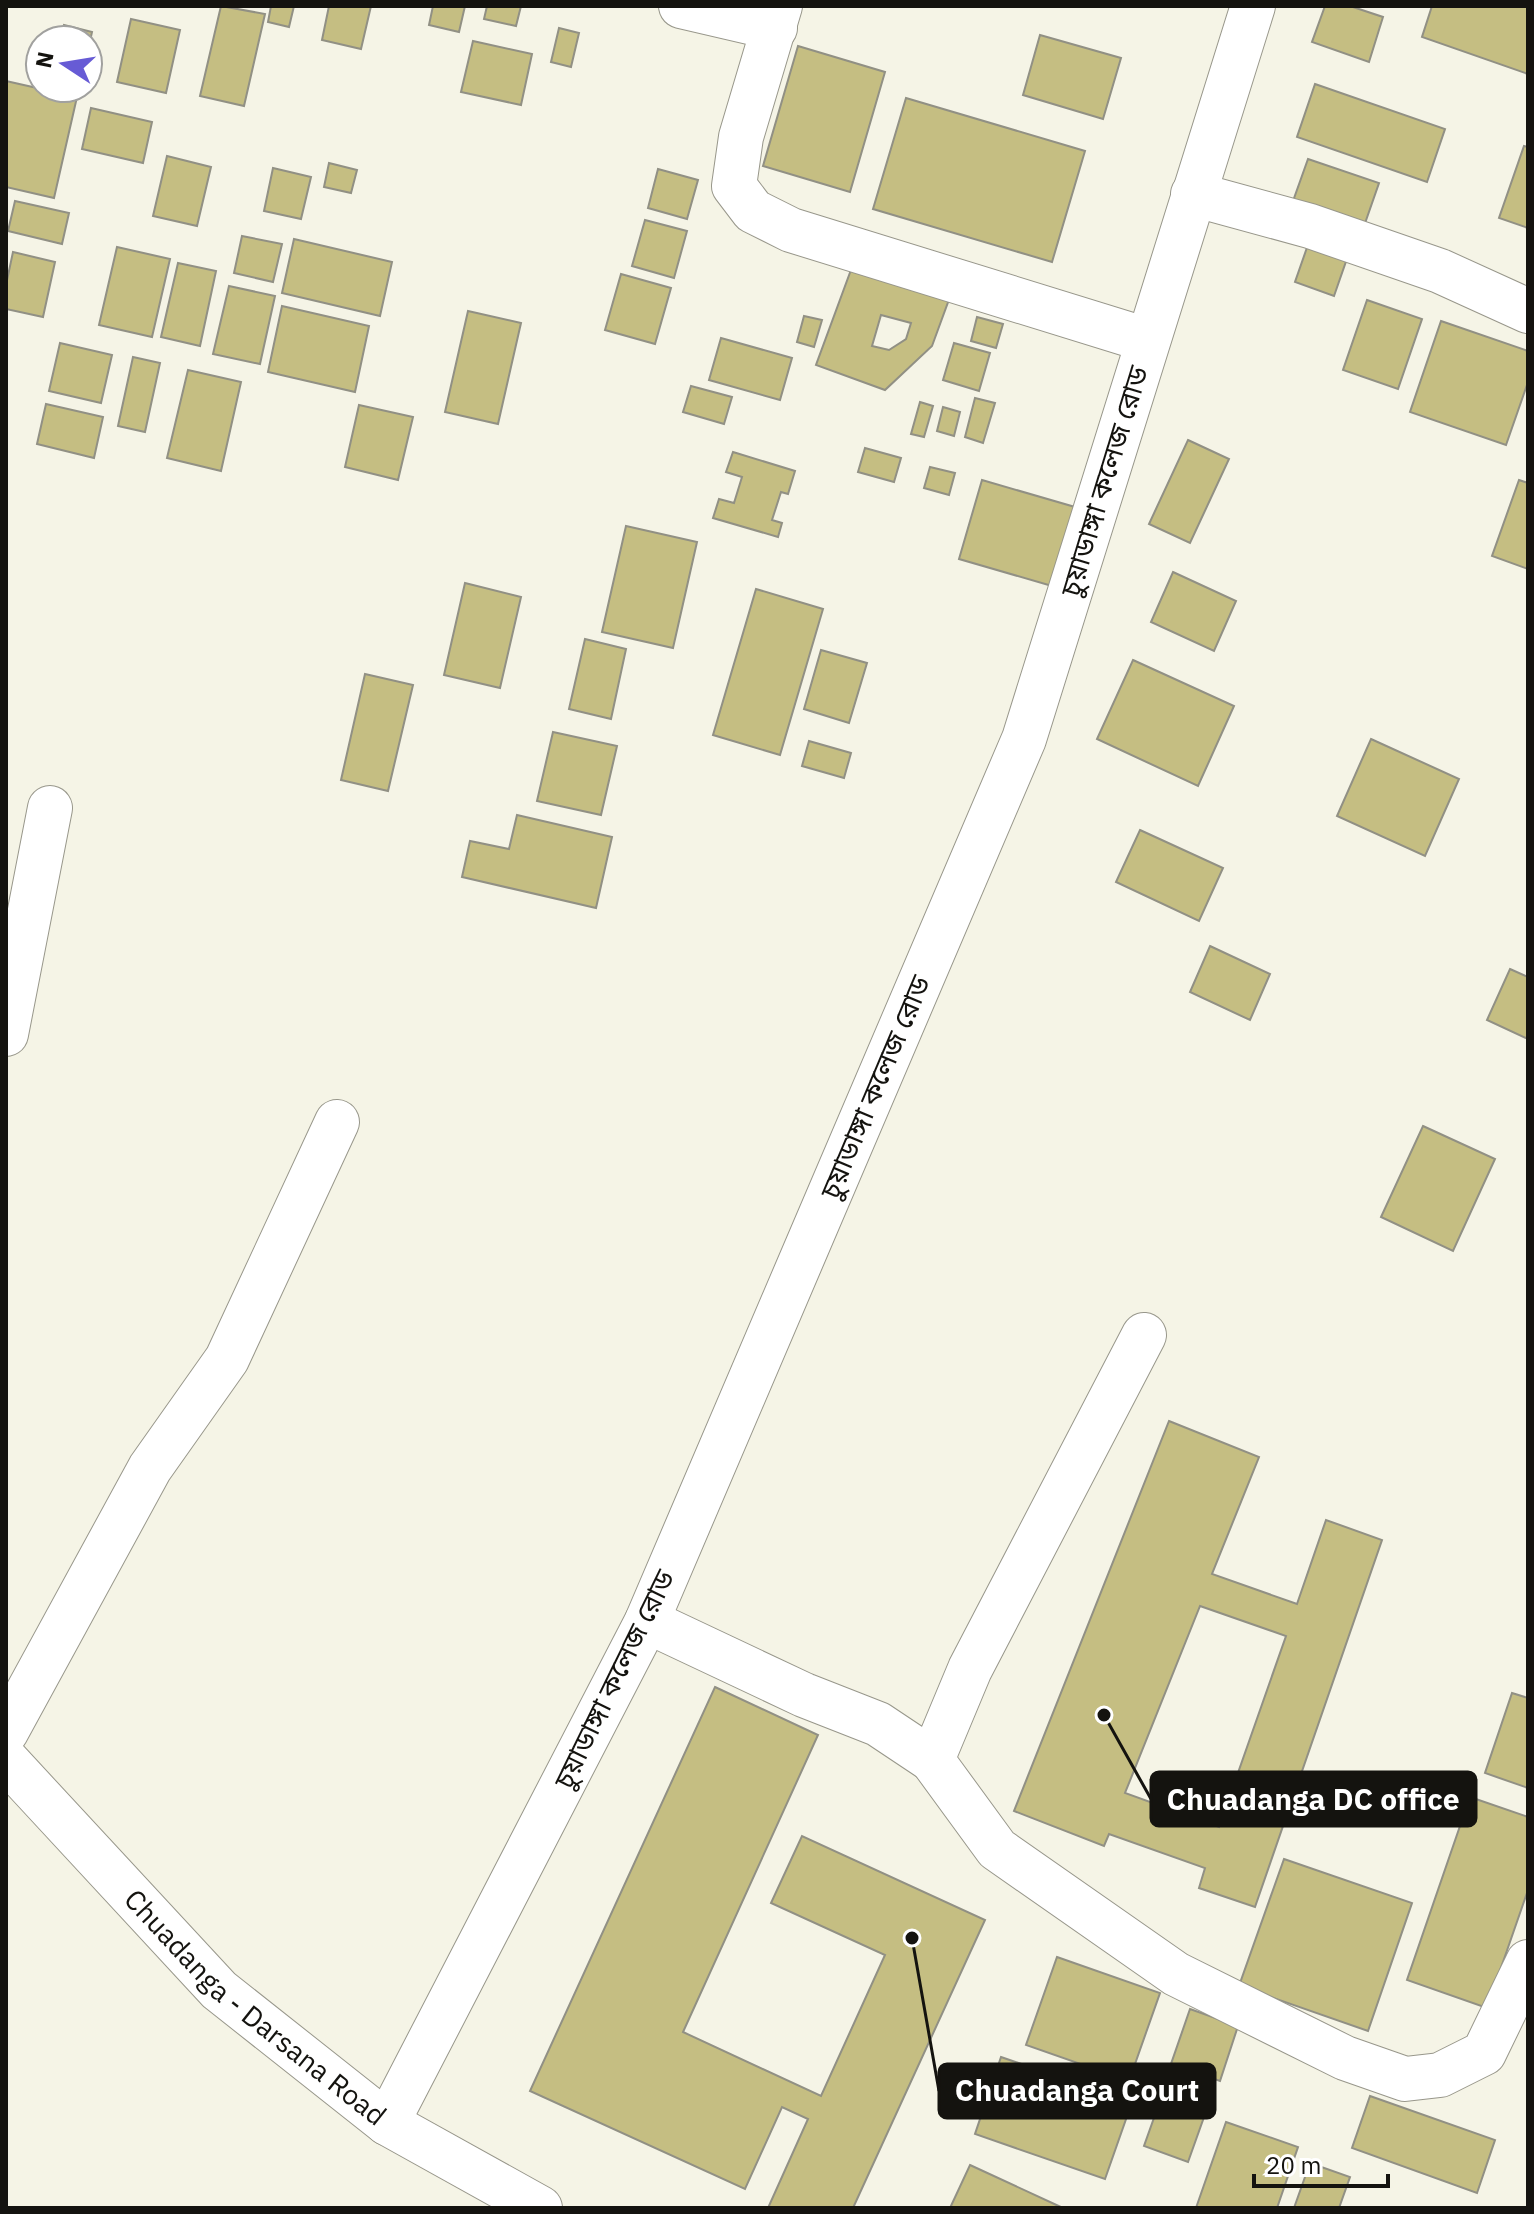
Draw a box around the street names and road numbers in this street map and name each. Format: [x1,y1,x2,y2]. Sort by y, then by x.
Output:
street label: চুয়াডাঙ্গা কলেজ রোড [1051,360,1157,601]
street label: চুয়াডাঙ্গা কলেজ রোড [810,969,939,1205]
street label: চুয়াডাঙ্গা কলেজ রোড [544,1562,683,1795]
street label: Chuadanga - Darsana Road [117,1881,394,2133]

